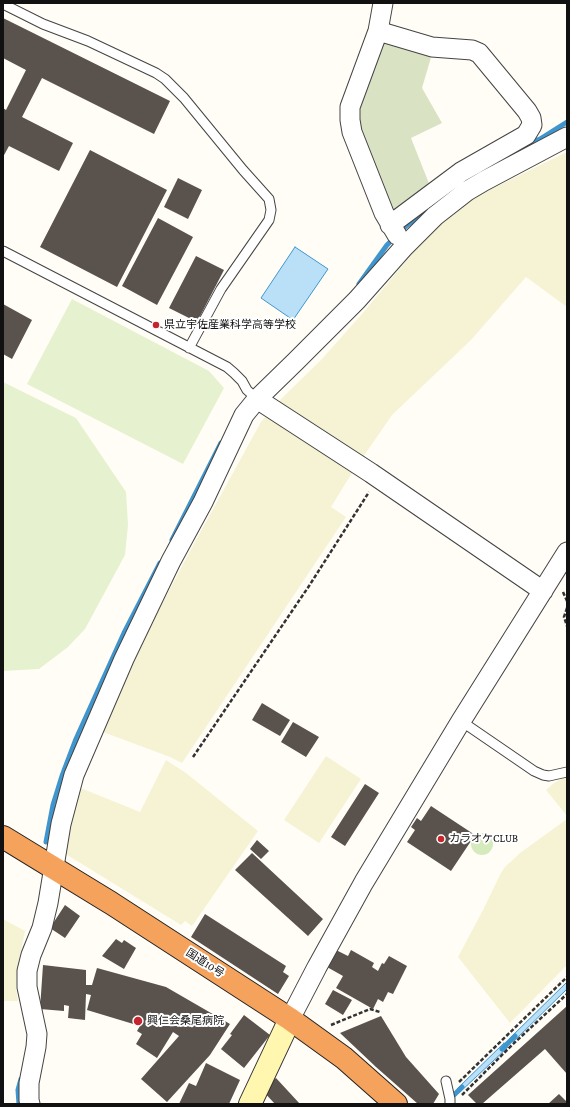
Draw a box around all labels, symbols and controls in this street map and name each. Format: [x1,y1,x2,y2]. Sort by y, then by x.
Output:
place label: 県立宇佐産業科学高等学校 [164,318,296,332]
marker: 県立宇佐産業科学高等学校 [151,320,161,330]
place label: カラオケCLUB [449,832,518,846]
marker: カラオケCLUB [436,834,446,844]
street label: 国道10号 [183,946,227,980]
place label: 興仁会桑尾病院 [147,1014,224,1028]
marker: 興仁会桑尾病院 [132,1015,144,1027]

